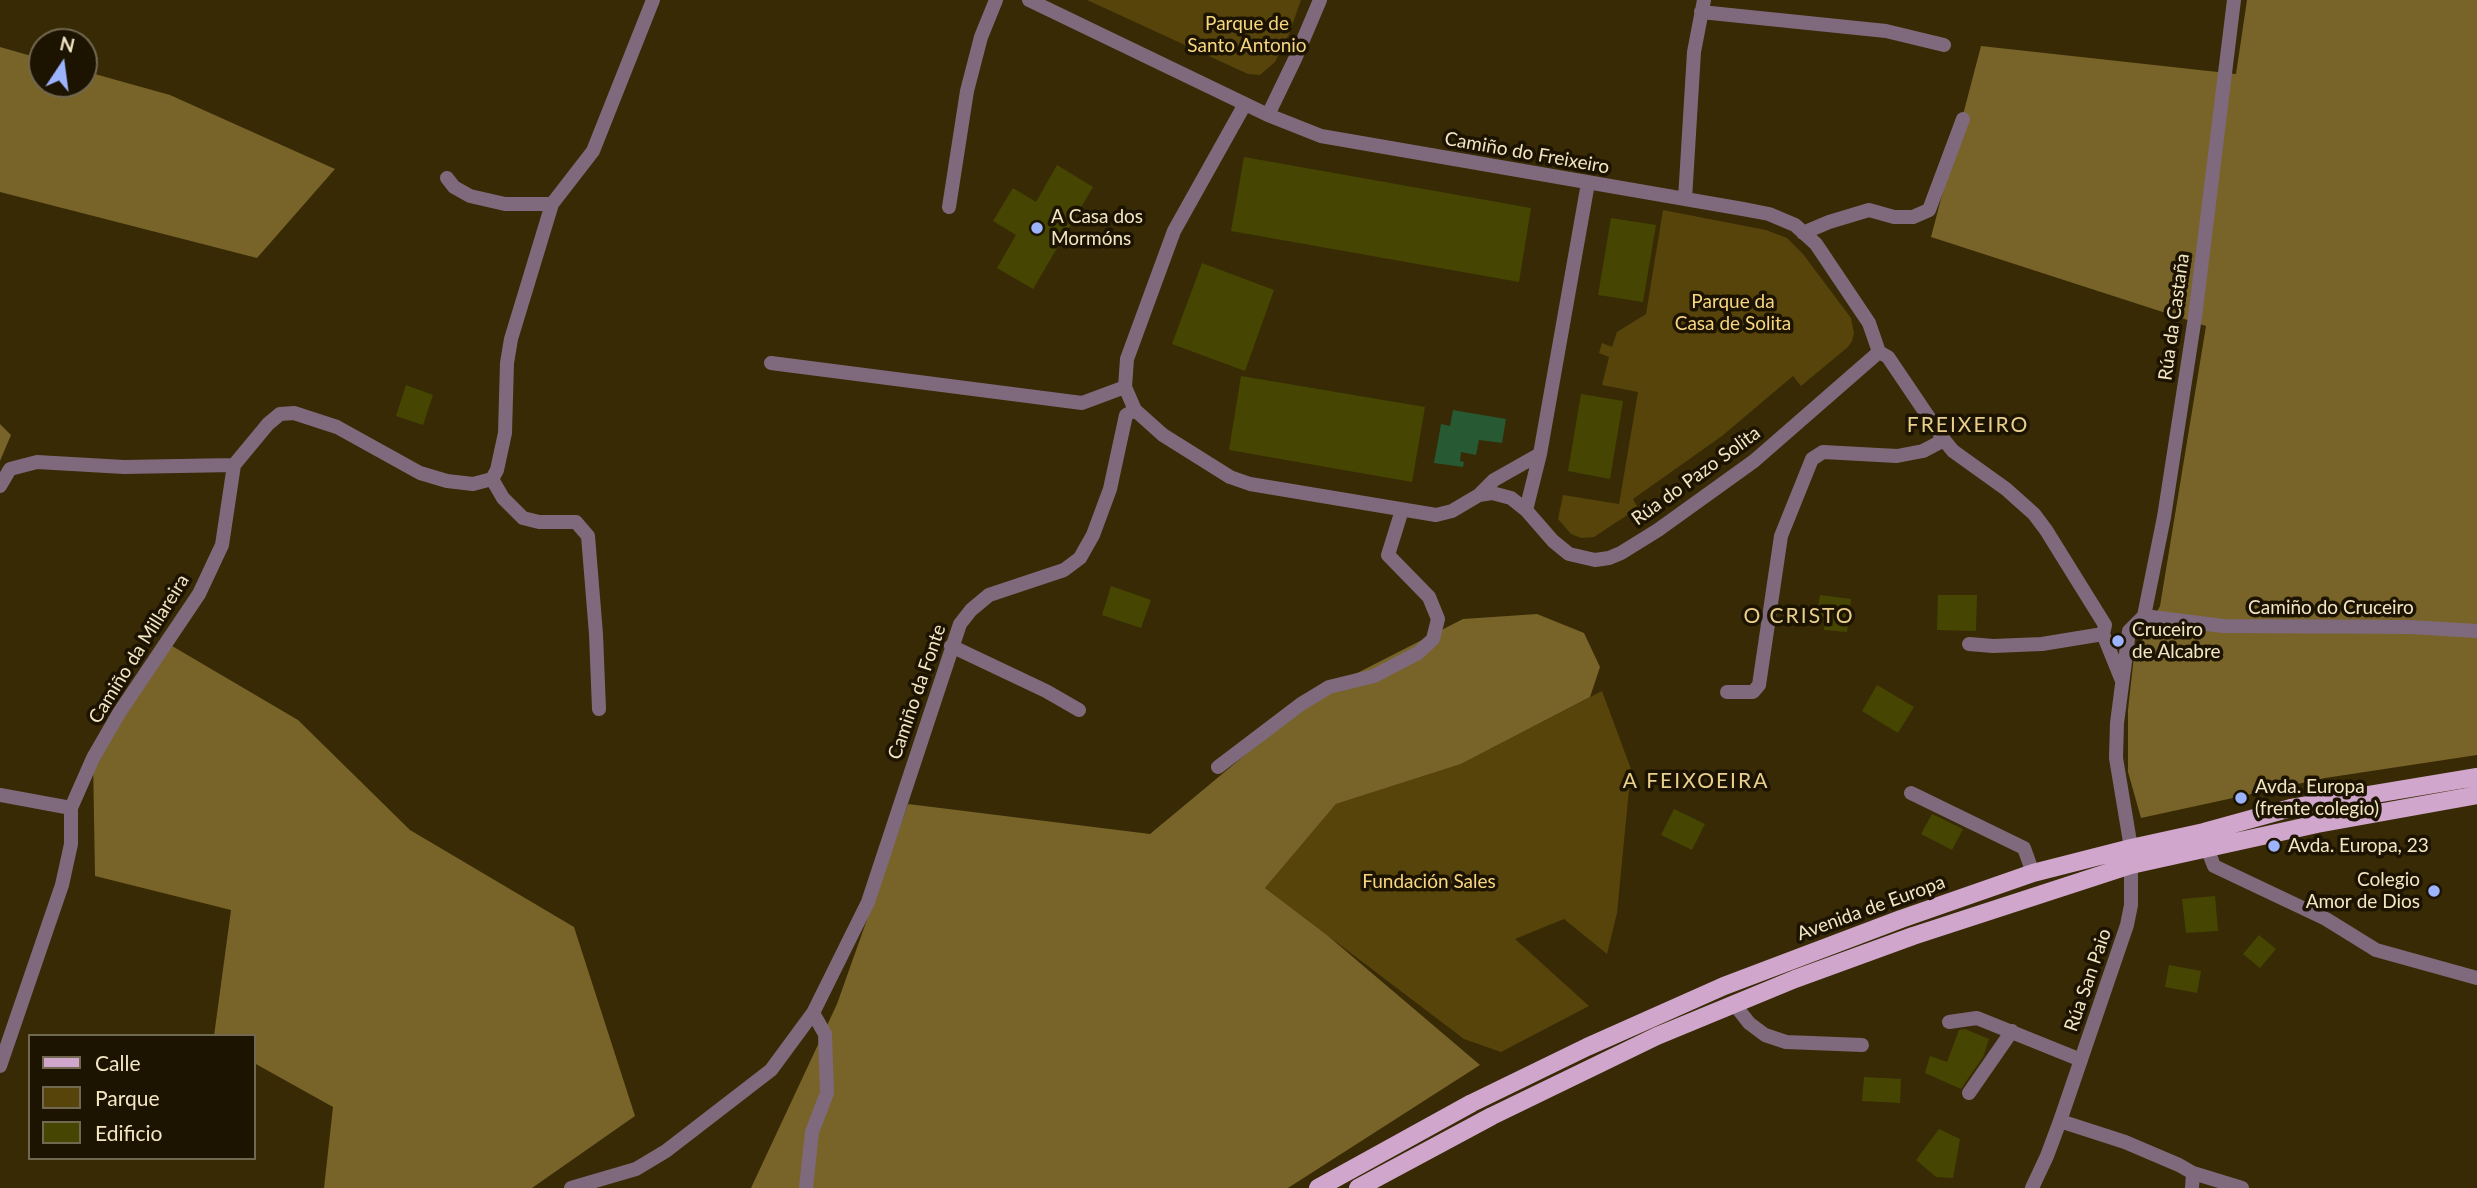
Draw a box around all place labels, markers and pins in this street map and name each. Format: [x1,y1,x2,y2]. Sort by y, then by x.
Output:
place label: A Casa dos Mormóns [1051,206,1143,250]
marker: A Casa dos Mormóns [1029,220,1045,236]
place label: Cruceiro de Alcabre [2132,619,2221,663]
marker: Cruceiro de Alcabre [2110,633,2126,649]
place label: Avda. Europa (frente colegio) [2255,776,2379,820]
marker: Avda. Europa (frente colegio) [2233,790,2249,806]
place label: Avda. Europa, 23 [2288,835,2429,857]
marker: Avda. Europa, 23 [2266,838,2282,854]
place label: Colegio Amor de Dios [2306,869,2420,913]
marker: Colegio Amor de Dios [2426,883,2442,899]

